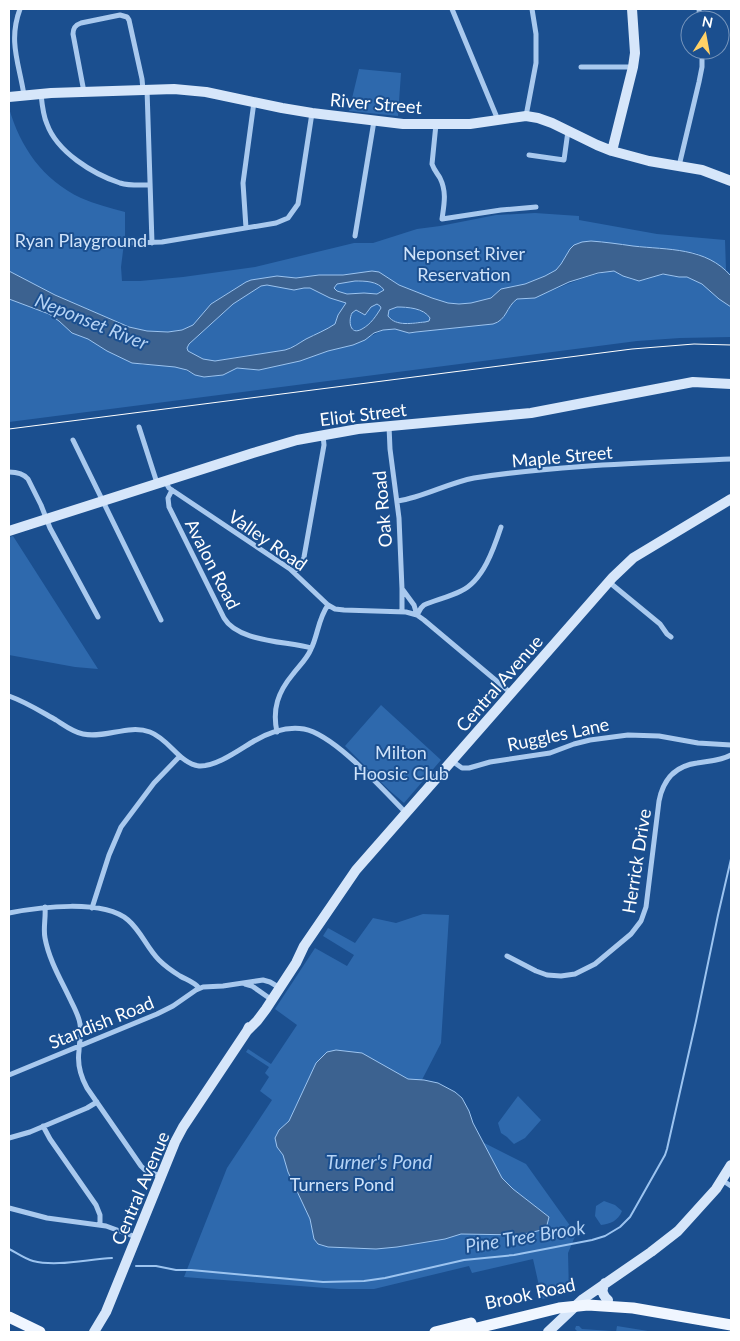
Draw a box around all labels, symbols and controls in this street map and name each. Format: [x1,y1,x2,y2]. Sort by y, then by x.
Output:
north arrow [680,10,730,60]
text: N [701,12,714,31]
street label: River Street [329,88,423,118]
park label: Ryan Playground [15,229,147,251]
park label: Neponset River Reservation [403,242,526,285]
water label: Neponset River [32,288,152,354]
street label: Eliot Street [318,398,408,430]
street label: Maple Street [511,441,614,471]
street label: Oak Road [368,470,396,548]
street label: Valley Road [224,505,312,575]
street label: Avalon Road [181,515,245,613]
street label: Central Avenue [451,630,547,736]
street label: Ruggles Lane [505,712,611,756]
park label: Milton Hoosic Club [353,741,449,784]
street label: Herrick Drive [617,807,655,915]
street label: Standish Road [45,991,157,1053]
street label: Central Avenue [106,1128,174,1248]
water label: Turner's Pond [326,1150,432,1173]
park label: Turners Pond [290,1173,394,1195]
water label: Pine Tree Brook [463,1215,588,1257]
street label: Brook Road [483,1273,577,1313]

